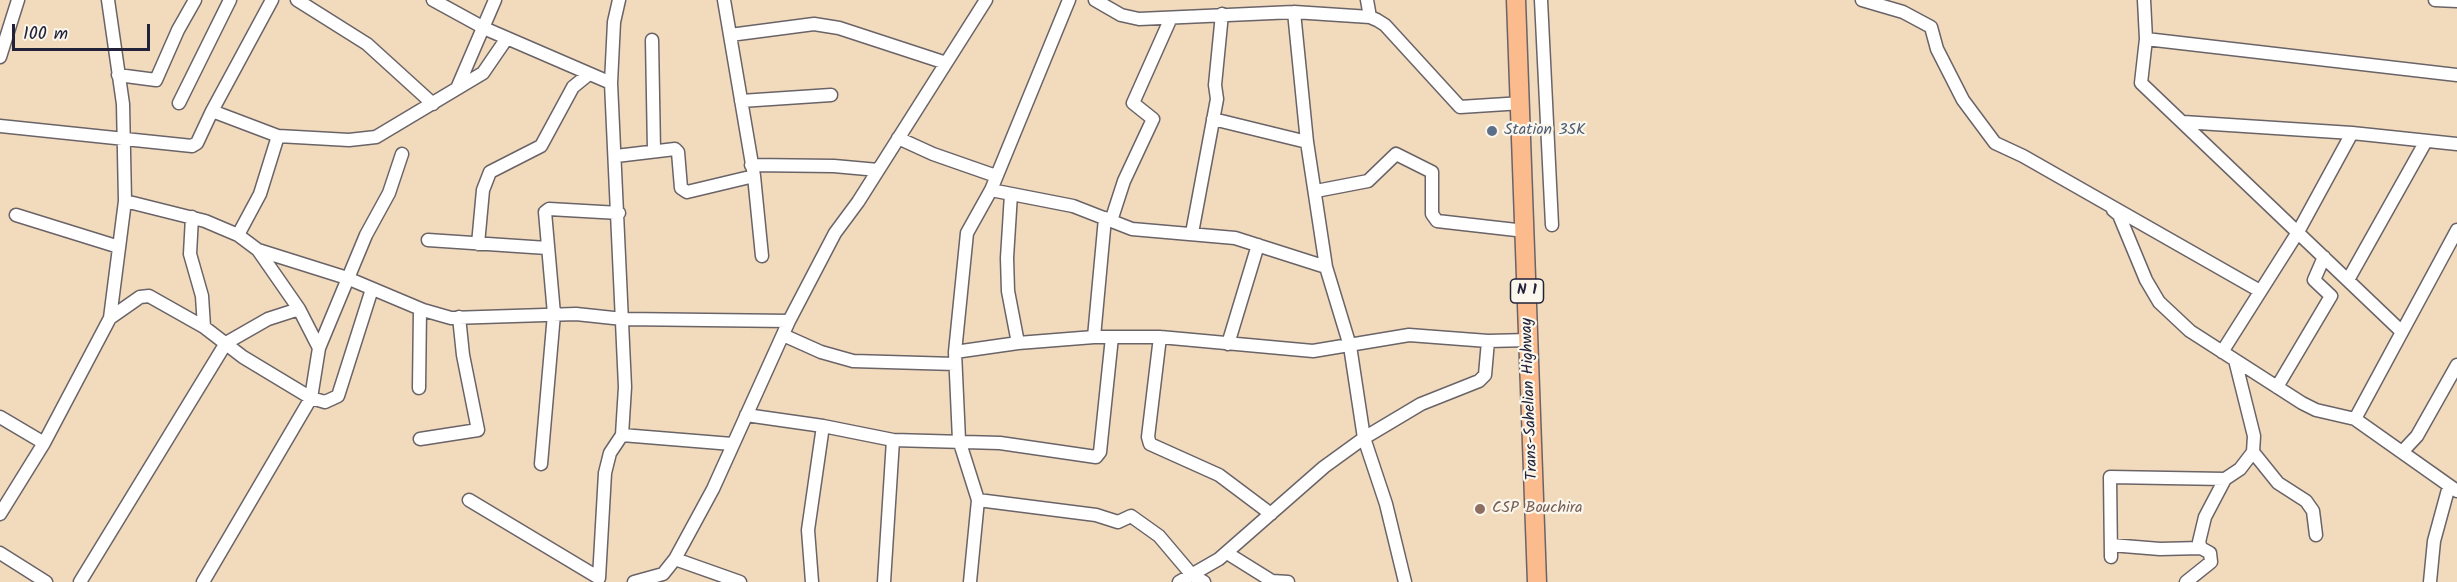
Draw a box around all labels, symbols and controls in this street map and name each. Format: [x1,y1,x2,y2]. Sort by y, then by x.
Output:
scale bar [15,12,153,50]
text: 100 m [23,20,68,49]
place label: Station 3SK [1504,121,1585,141]
marker: Station 3SK [1485,124,1499,138]
road number: N 1 [1510,279,1544,303]
street label: Trans-Sahelian Highway [1519,317,1543,481]
place label: CSP Bouchira [1492,499,1583,519]
marker: CSP Bouchira [1473,502,1487,516]

